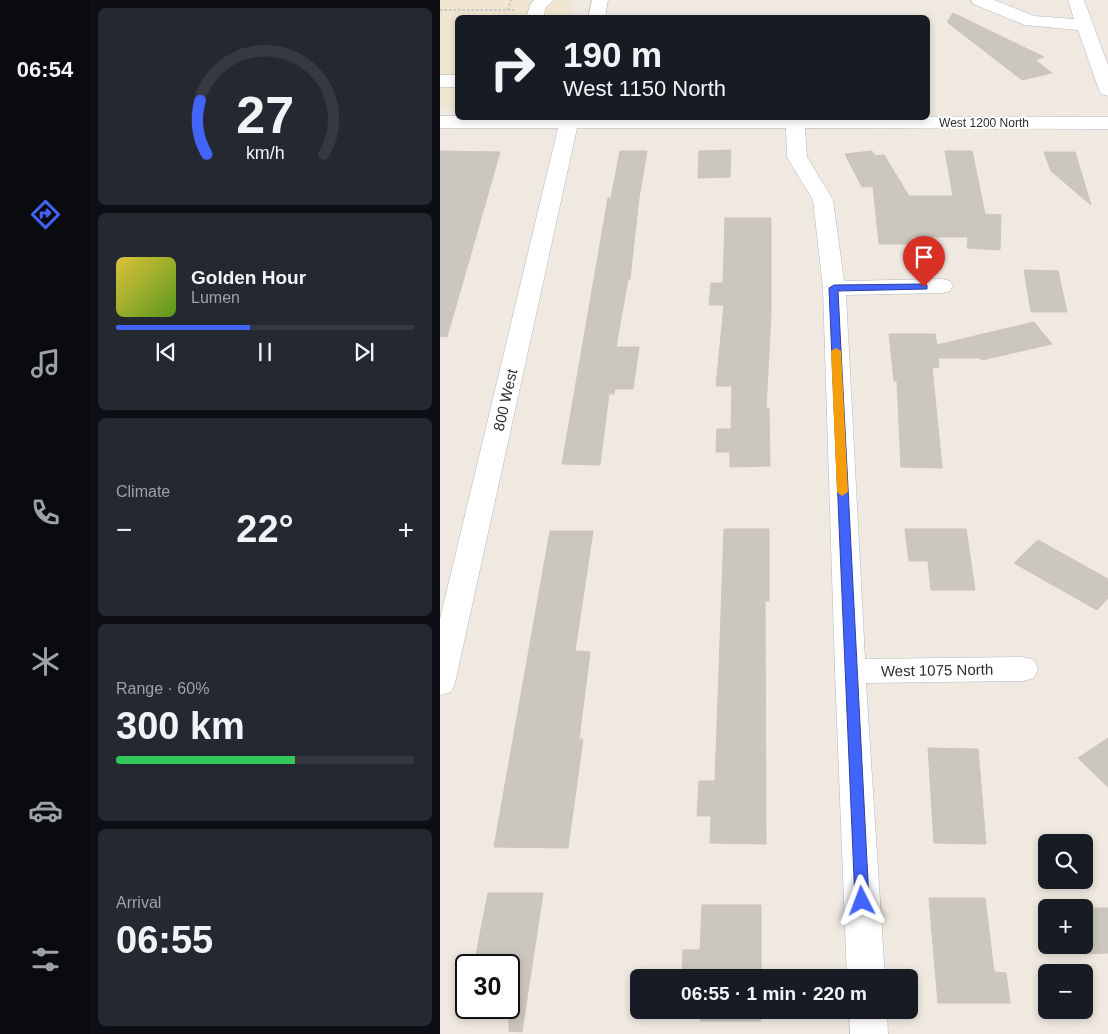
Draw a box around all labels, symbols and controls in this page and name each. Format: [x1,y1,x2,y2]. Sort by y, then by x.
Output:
icon: right [480,35,545,100]
text: 190 m [563,35,662,74]
text: 06:54 [17,57,73,82]
text: West 1150 North [563,76,726,101]
text: 27 [236,86,294,144]
street label: West 1200 North [939,116,1029,130]
text: km/h [246,143,284,163]
icon: directions [28,197,63,232]
pin [903,236,945,287]
icon: arrive [910,243,938,271]
text: Golden Hour [191,267,306,288]
text: Lumen [191,289,240,306]
icon: previous [152,338,180,366]
icon: pause [251,338,279,366]
icon: next [350,338,378,366]
icon: music [28,346,63,381]
street label: 800 West [490,367,521,433]
text: Climate [116,483,170,500]
icon: phone [28,495,63,530]
text: 22° [236,508,294,550]
text: − [116,514,132,545]
text: + [398,514,414,545]
icon: climate [28,644,63,679]
street label: West 1075 North [881,661,993,679]
text: Range · 60% [116,680,209,697]
text: 300 km [116,705,245,747]
icon: car [28,793,63,828]
map controls [1038,834,1093,1019]
button: search [1038,834,1093,889]
position arrow [835,874,887,926]
text: Arrival [116,894,161,911]
button: + [1038,899,1093,954]
text: 06:55 [116,919,213,961]
icon: filters [28,942,63,977]
speed limit sign: 30 [455,954,520,1019]
button: − [1038,964,1093,1019]
text: 06:55 · 1 min · 220 m [681,983,867,1004]

